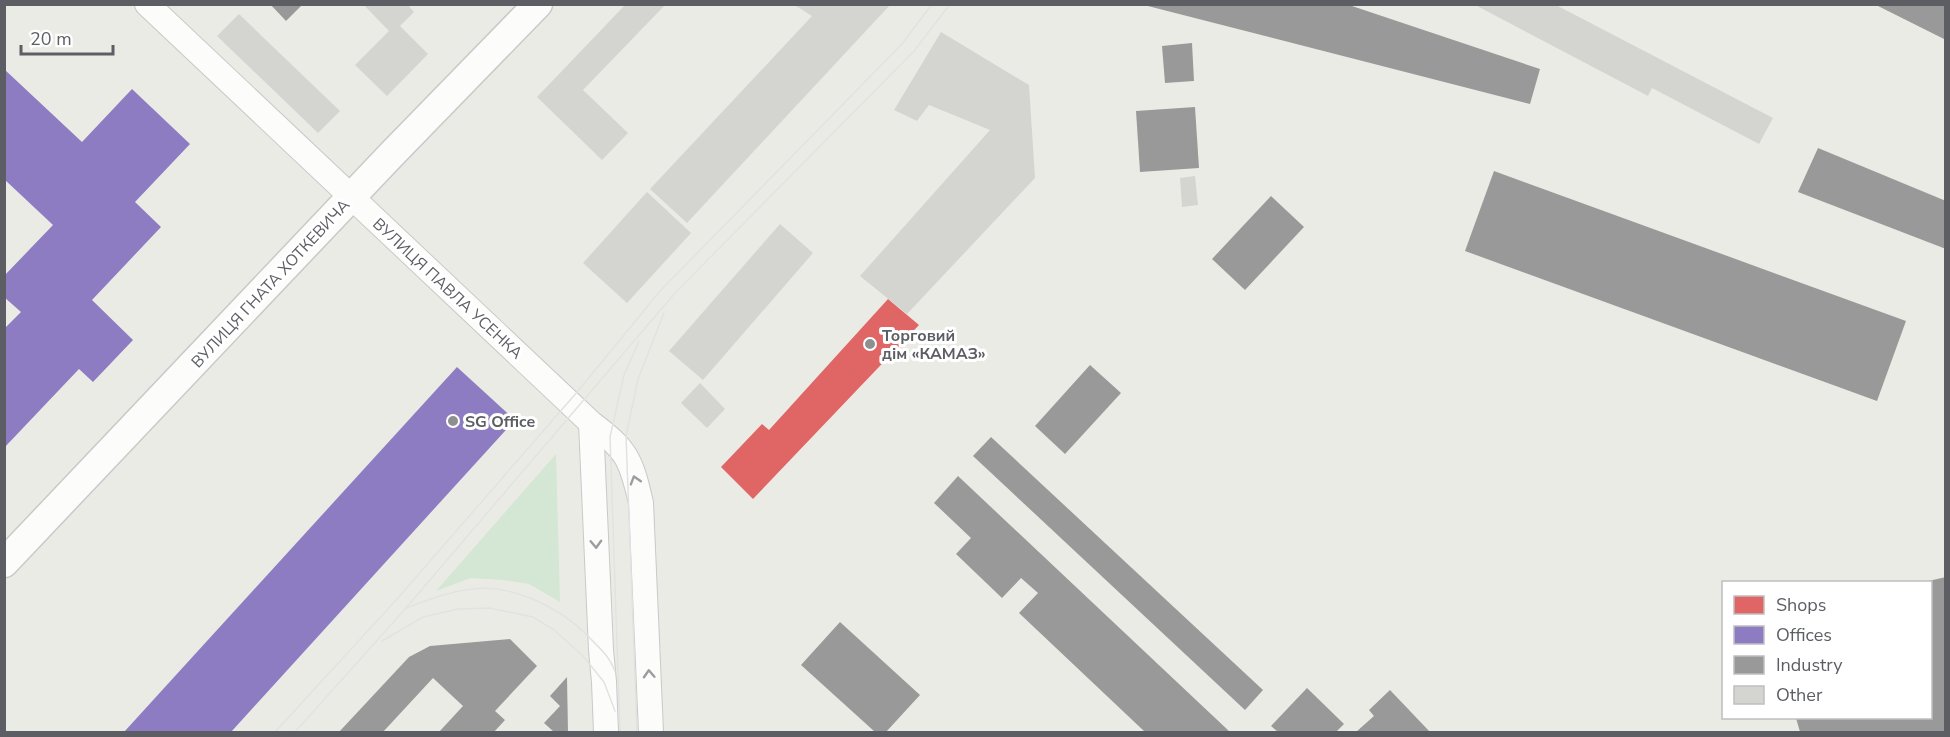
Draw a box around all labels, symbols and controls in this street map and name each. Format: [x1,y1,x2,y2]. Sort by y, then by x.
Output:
scale bar [21,18,112,56]
text: 20 m [30,27,72,51]
street label: ВУЛИЦЯ ГНАТА ХОТКЕВИЧА [187,194,355,373]
street label: ВУЛИЦЯ ПАВЛА УСЕНКА [368,213,527,364]
place label: Торговий дім «КАМАЗ» [882,325,986,365]
marker: Торговий дім «КАМАЗ» [863,337,877,351]
place label: SG Office [465,411,535,433]
marker: SG Office [446,414,460,428]
one-way arrow [630,475,642,486]
one-way arrow [590,540,602,549]
legend [1722,581,1932,719]
text: Shops [1776,593,1826,617]
text: Offices [1776,623,1832,647]
text: Industry [1776,653,1843,677]
one-way arrow [642,670,655,679]
text: Other [1776,683,1823,707]

